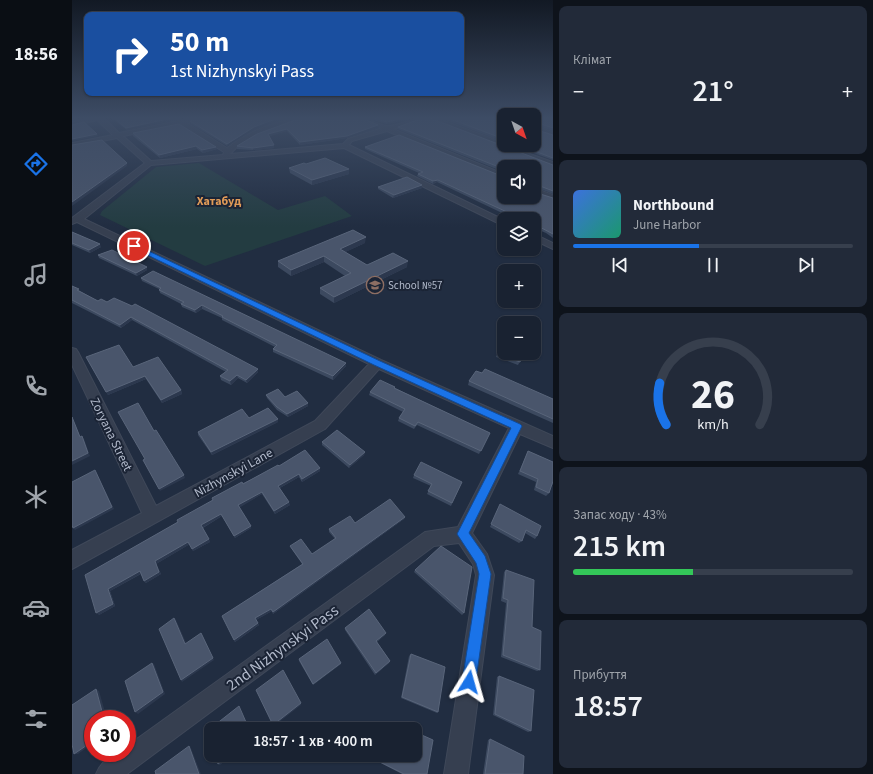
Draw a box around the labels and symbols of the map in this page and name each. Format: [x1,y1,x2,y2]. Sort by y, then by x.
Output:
north arrow [497,108,541,152]
district label: Хатабуд [197,193,241,210]
pin [117,229,151,263]
school or university icon: School №57 [365,275,385,295]
place label: School №57 [388,278,443,293]
street label: Zoryana Street [86,395,137,475]
street label: Nizhynskyi Lane [191,444,276,502]
street label: 2nd Nizhynskyi Pass [222,599,343,696]
position arrow [448,661,490,703]
speed limit sign: 30 [84,710,136,762]

